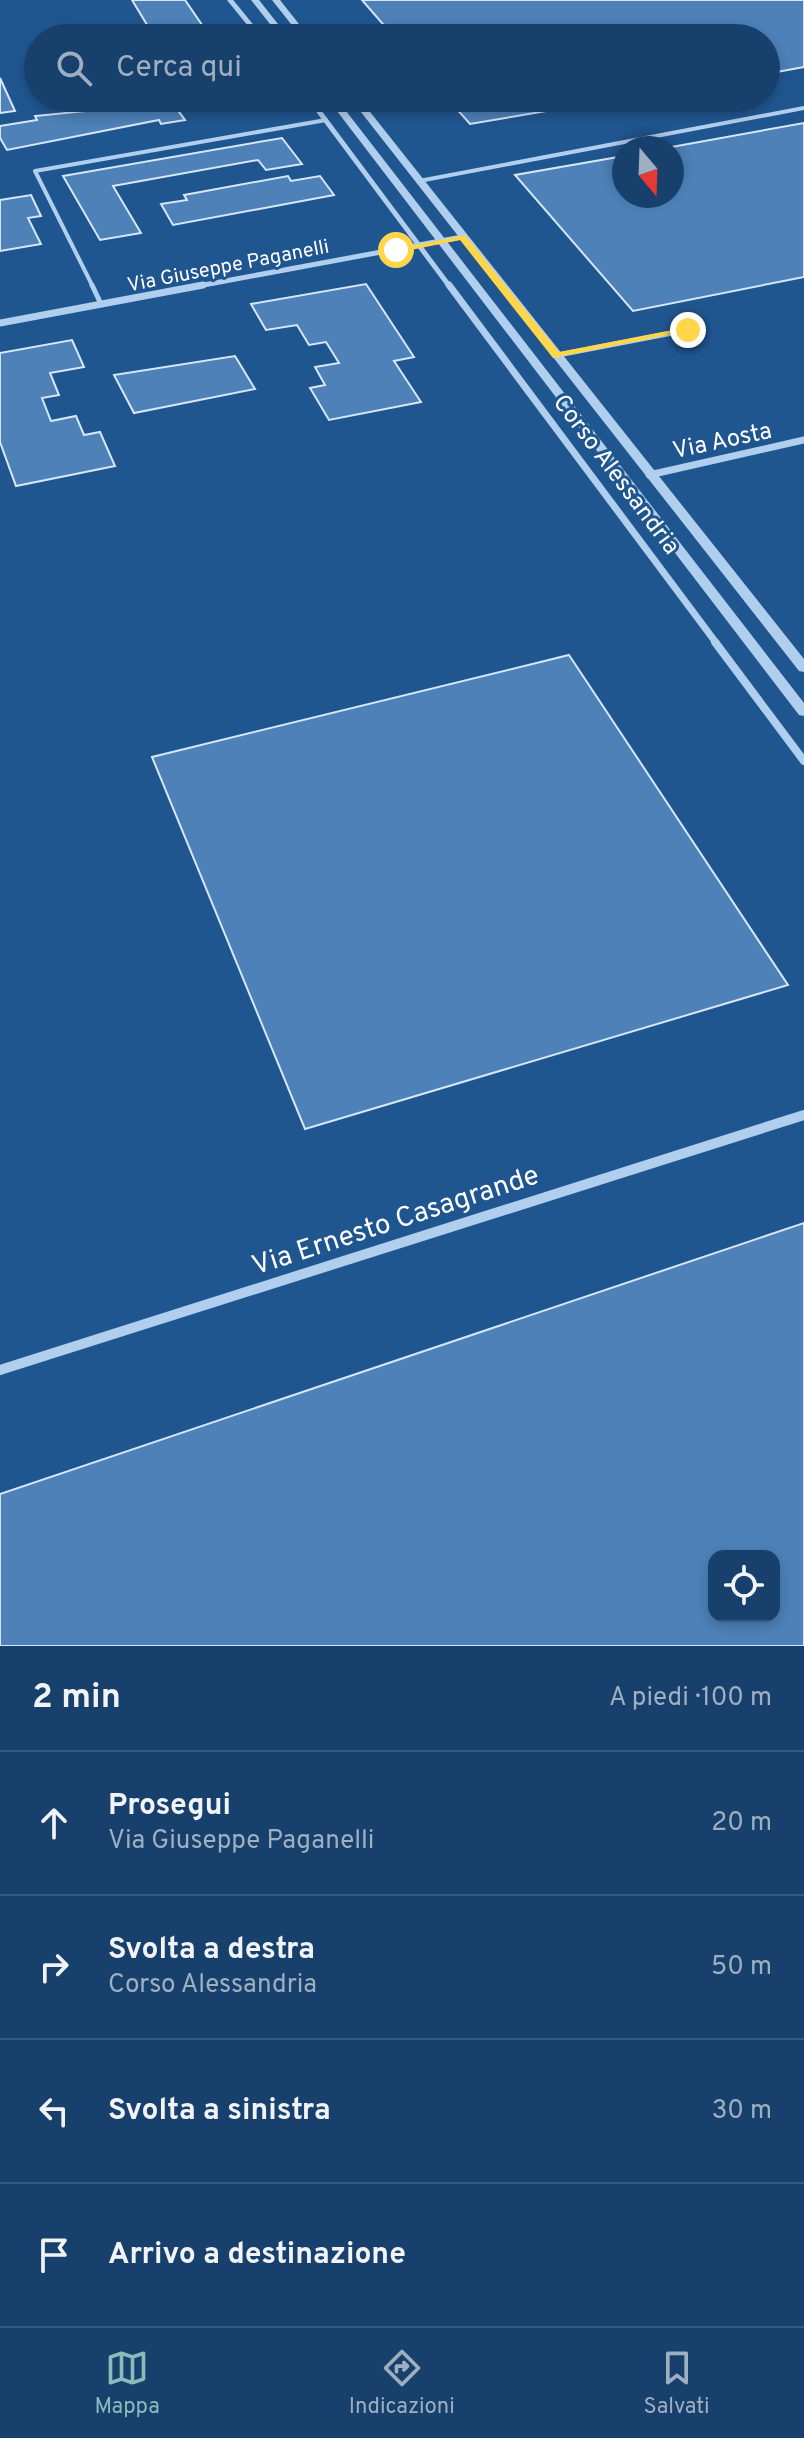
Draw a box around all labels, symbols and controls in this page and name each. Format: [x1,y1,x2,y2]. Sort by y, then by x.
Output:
search box [24,24,780,112]
icon: search [52,46,96,90]
text: Cerca qui [116,50,242,87]
north arrow [612,136,684,208]
route start [378,232,414,268]
street label: Via Giuseppe Paganelli [125,235,331,299]
route end [670,312,706,348]
street label: Corso Alessandria [545,389,685,561]
street label: Via Aosta [670,417,775,467]
street label: Via Ernesto Casagrande [248,1158,544,1285]
map controls [708,1550,780,1622]
button: locate [708,1550,780,1622]
text: 2 min [32,1677,121,1720]
text: A piedi · 100 m [609,1682,772,1715]
text: Prosegui [108,1788,231,1825]
icon: ahead [32,1801,76,1845]
text: 20 m [711,1807,772,1840]
text: Via Giuseppe Paganelli [108,1825,374,1858]
text: Svolta a destra [108,1932,315,1969]
icon: right [32,1945,76,1989]
text: 50 m [711,1951,772,1984]
text: Corso Alessandria [108,1969,317,2002]
icon: left [32,2089,76,2133]
text: Svolta a sinistra [108,2093,331,2130]
text: 30 m [712,2095,772,2128]
icon: arrive [32,2233,76,2277]
text: Arrivo a destinazione [108,2237,406,2274]
tab: Mappa [94,2346,160,2421]
tab: Indicazioni [349,2346,455,2421]
tab: Salvati [644,2346,710,2421]

